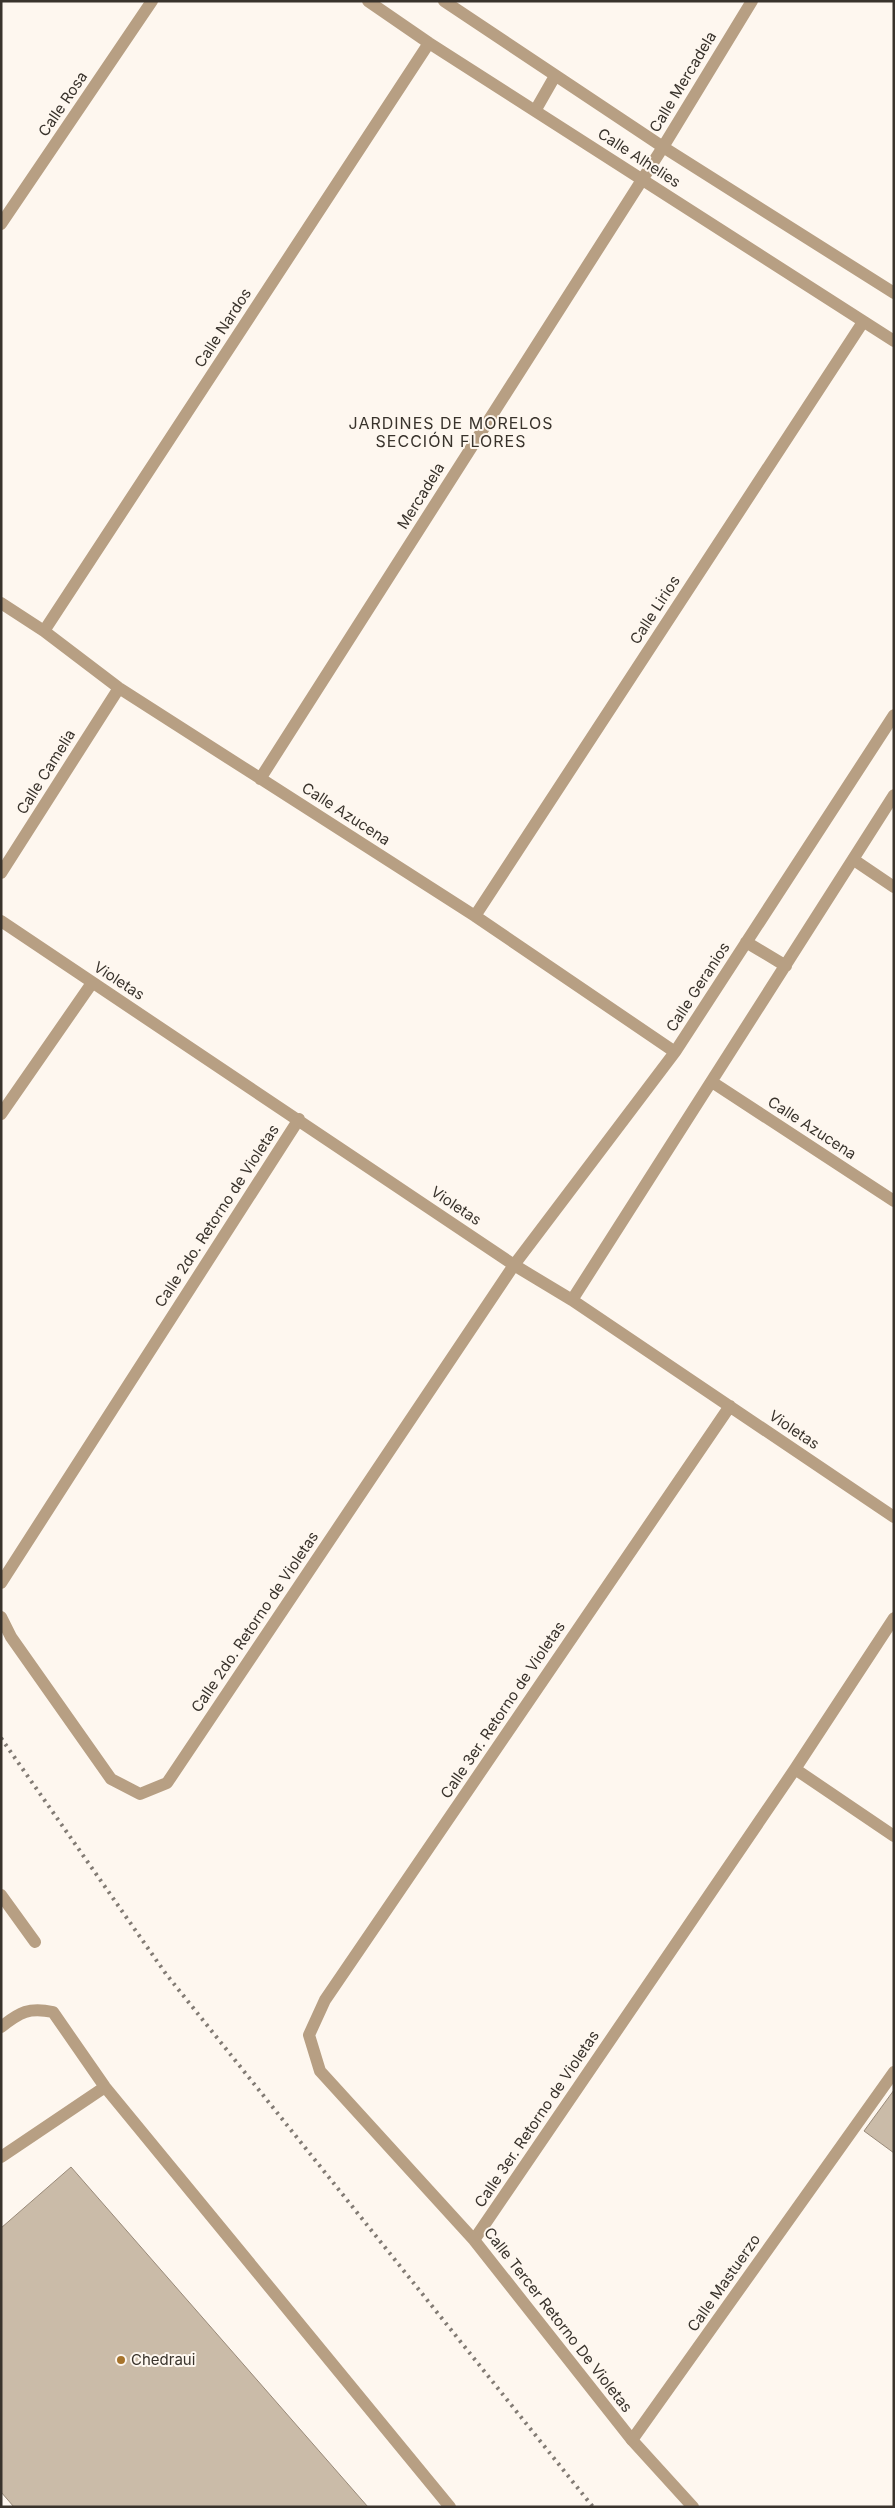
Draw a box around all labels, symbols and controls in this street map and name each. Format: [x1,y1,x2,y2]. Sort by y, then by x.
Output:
street label: Calle Mercadela [645,28,720,136]
street label: Calle Rosa [34,68,91,140]
street label: Calle Alhelies [594,124,684,191]
street label: Calle Nardos [190,284,255,371]
district label: JARDINES DE MORELOS SECCIÓN FLORES [349,413,553,451]
street label: Mercadela [393,459,448,532]
street label: Calle Lirios [625,572,684,648]
street label: Calle Camelia [12,726,79,818]
street label: Calle Azucena [298,778,394,849]
street label: Calle Geranios [662,938,734,1035]
street label: Violetas [90,957,148,1004]
street label: Calle Azucena [764,1092,860,1163]
street label: Calle 2do. Retorno de Violetas [150,1121,283,1311]
street label: Violetas [427,1182,485,1229]
street label: Violetas [765,1406,823,1453]
street label: Calle 2do. Retorno de Violetas [187,1528,322,1716]
street label: Calle 3er. Retorno de Violetas [436,1617,569,1802]
street label: Calle 3er. Retorno de Violetas [470,2026,603,2211]
street label: Calle Tercer Retorno De Violetas [480,2223,637,2416]
street label: Calle Mastuerzo [683,2230,764,2335]
place label: Chedraui [131,2350,195,2369]
marker: Chedraui [115,2354,127,2366]

